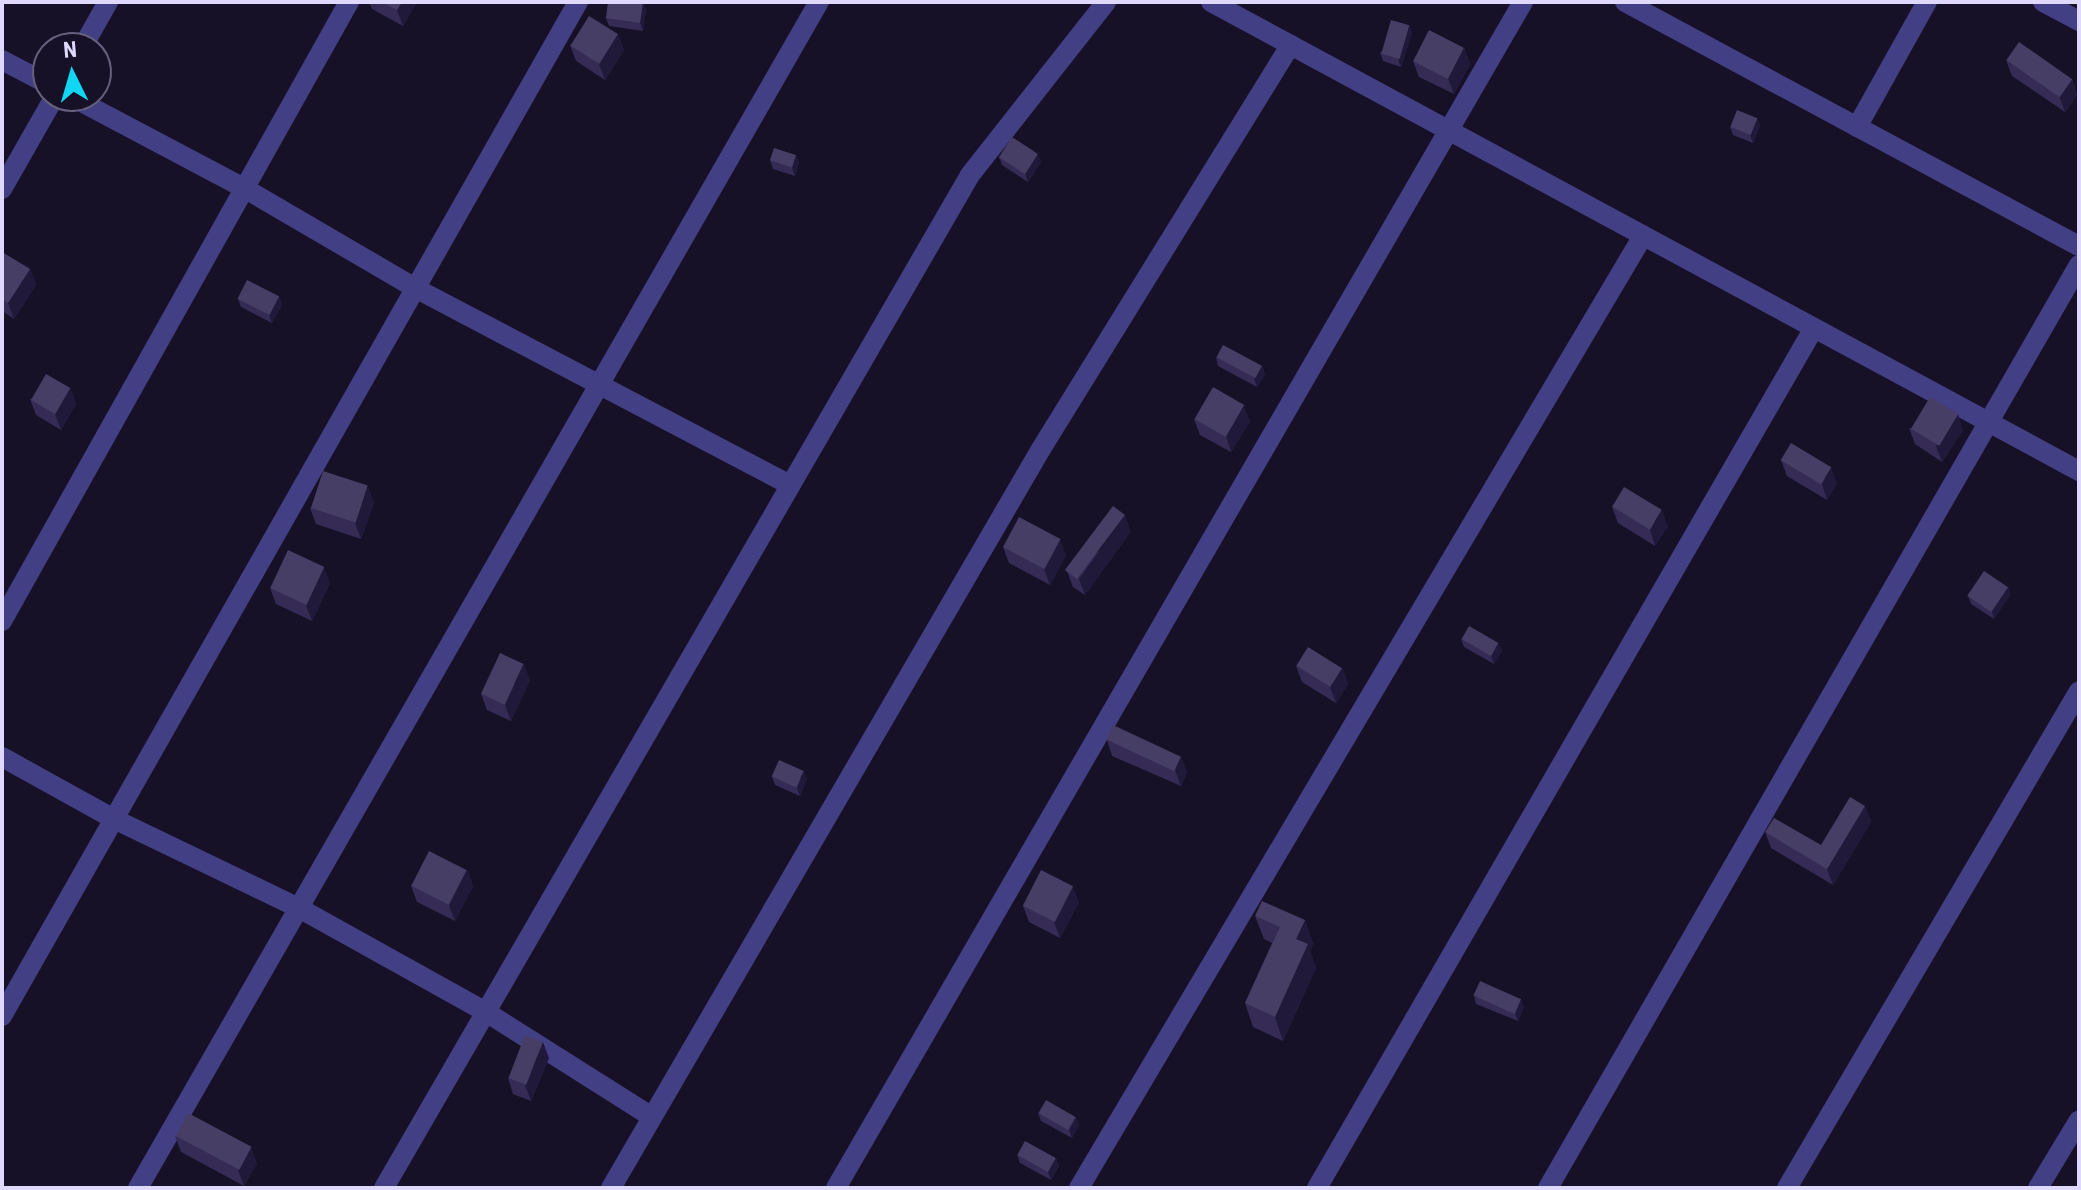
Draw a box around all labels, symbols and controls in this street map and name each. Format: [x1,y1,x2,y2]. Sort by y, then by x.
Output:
north arrow [32,32,112,112]
text: N [62,37,78,63]

